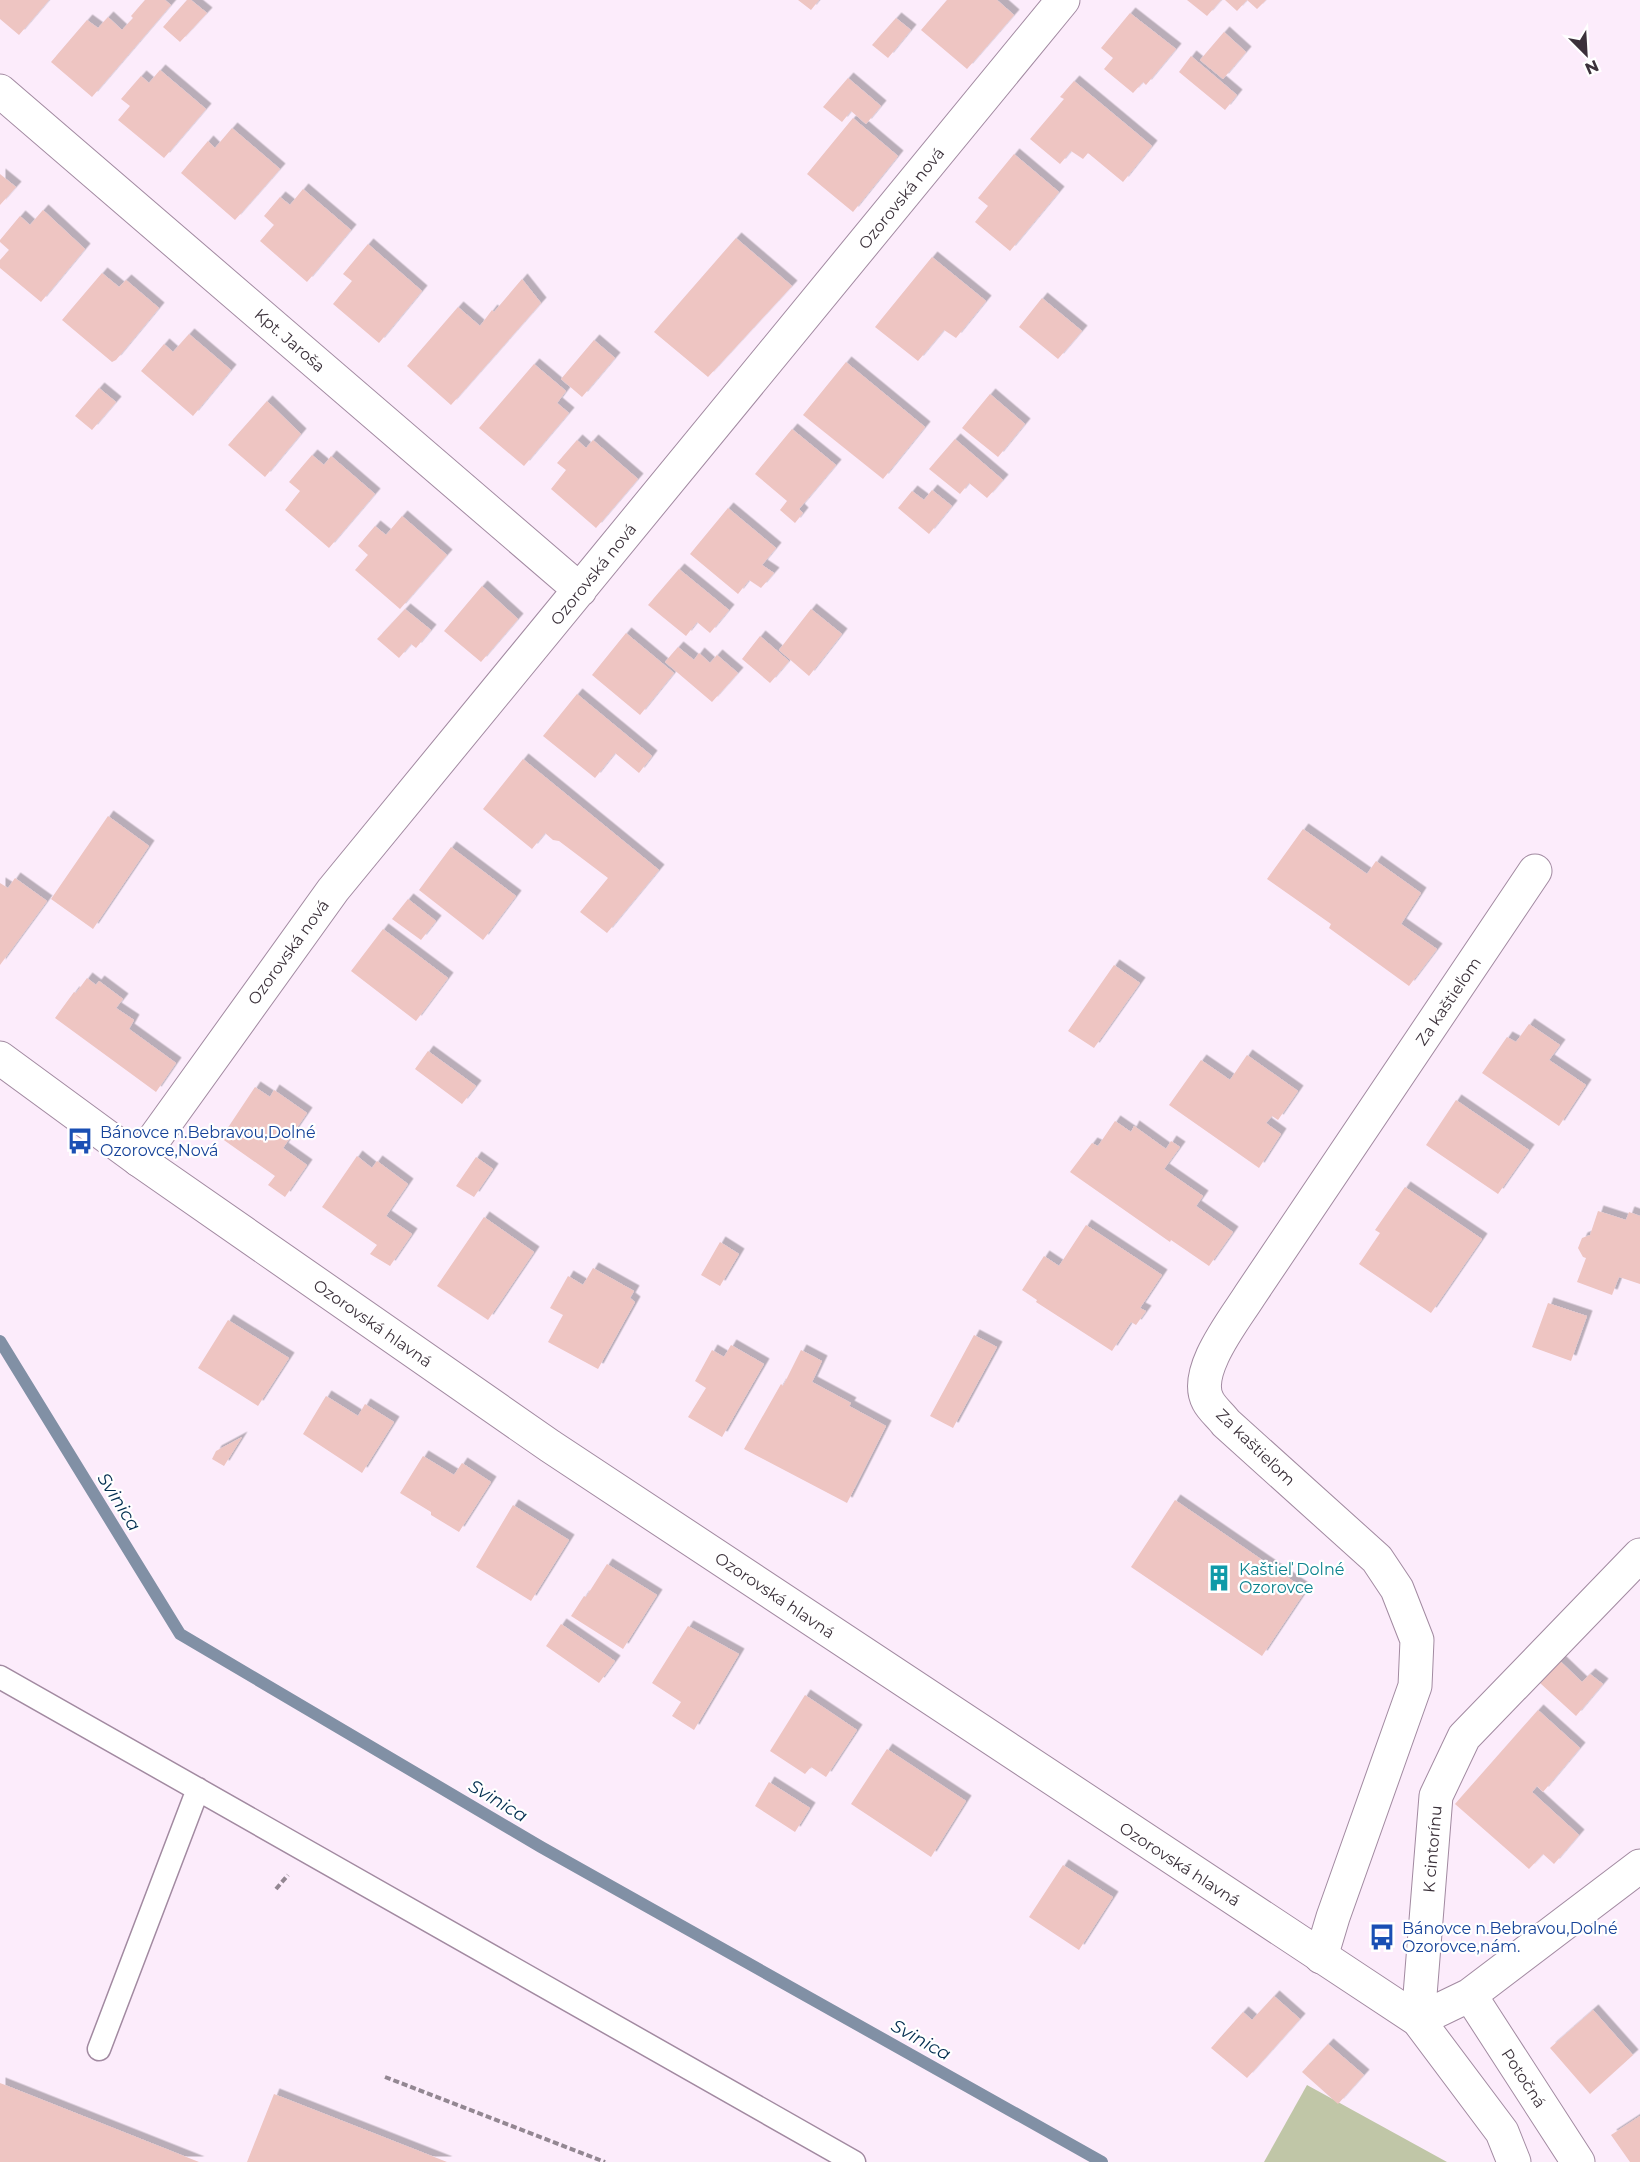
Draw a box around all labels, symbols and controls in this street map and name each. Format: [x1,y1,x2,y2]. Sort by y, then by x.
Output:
north arrow [1556,24,1616,84]
text: N [1582,56,1602,79]
street label: Ozorovská nová [855,144,948,253]
street label: Kpt. Jaroša [251,305,329,376]
street label: Ozorovská nová [547,520,640,629]
street label: Ozorovská nová [244,896,333,1009]
street label: Za kaštieľom [1412,953,1485,1049]
place label: Bánovce n.Bebravou,Dolné Ozorovce,Nová [100,1123,316,1160]
bus stop icon: Bánovce n.Bebravou,Dolné Ozorovce,Nová [65,1126,95,1156]
street label: Ozorovská hlavná [310,1275,436,1371]
street label: Za kaštieľom [1212,1405,1299,1490]
water label: Svinica [93,1469,145,1535]
street label: Ozorovská hlavná [711,1548,838,1643]
place label: Kaštieľ Dolné Ozorovce [1239,1560,1344,1597]
building icon: Kaštieľ Dolné Ozorovce [1204,1563,1234,1593]
water label: Svinica [465,1775,531,1827]
street label: K cintorínu [1419,1804,1446,1894]
street label: Ozorovská hlavná [1116,1818,1244,1911]
place label: Bánovce n.Bebravou,Dolné Ozorovce,nám. [1402,1919,1618,1956]
bus stop icon: Bánovce n.Bebravou,Dolné Ozorovce,nám. [1367,1922,1397,1952]
water label: Svinica [887,2015,955,2065]
street label: Potočná [1497,2045,1550,2111]

